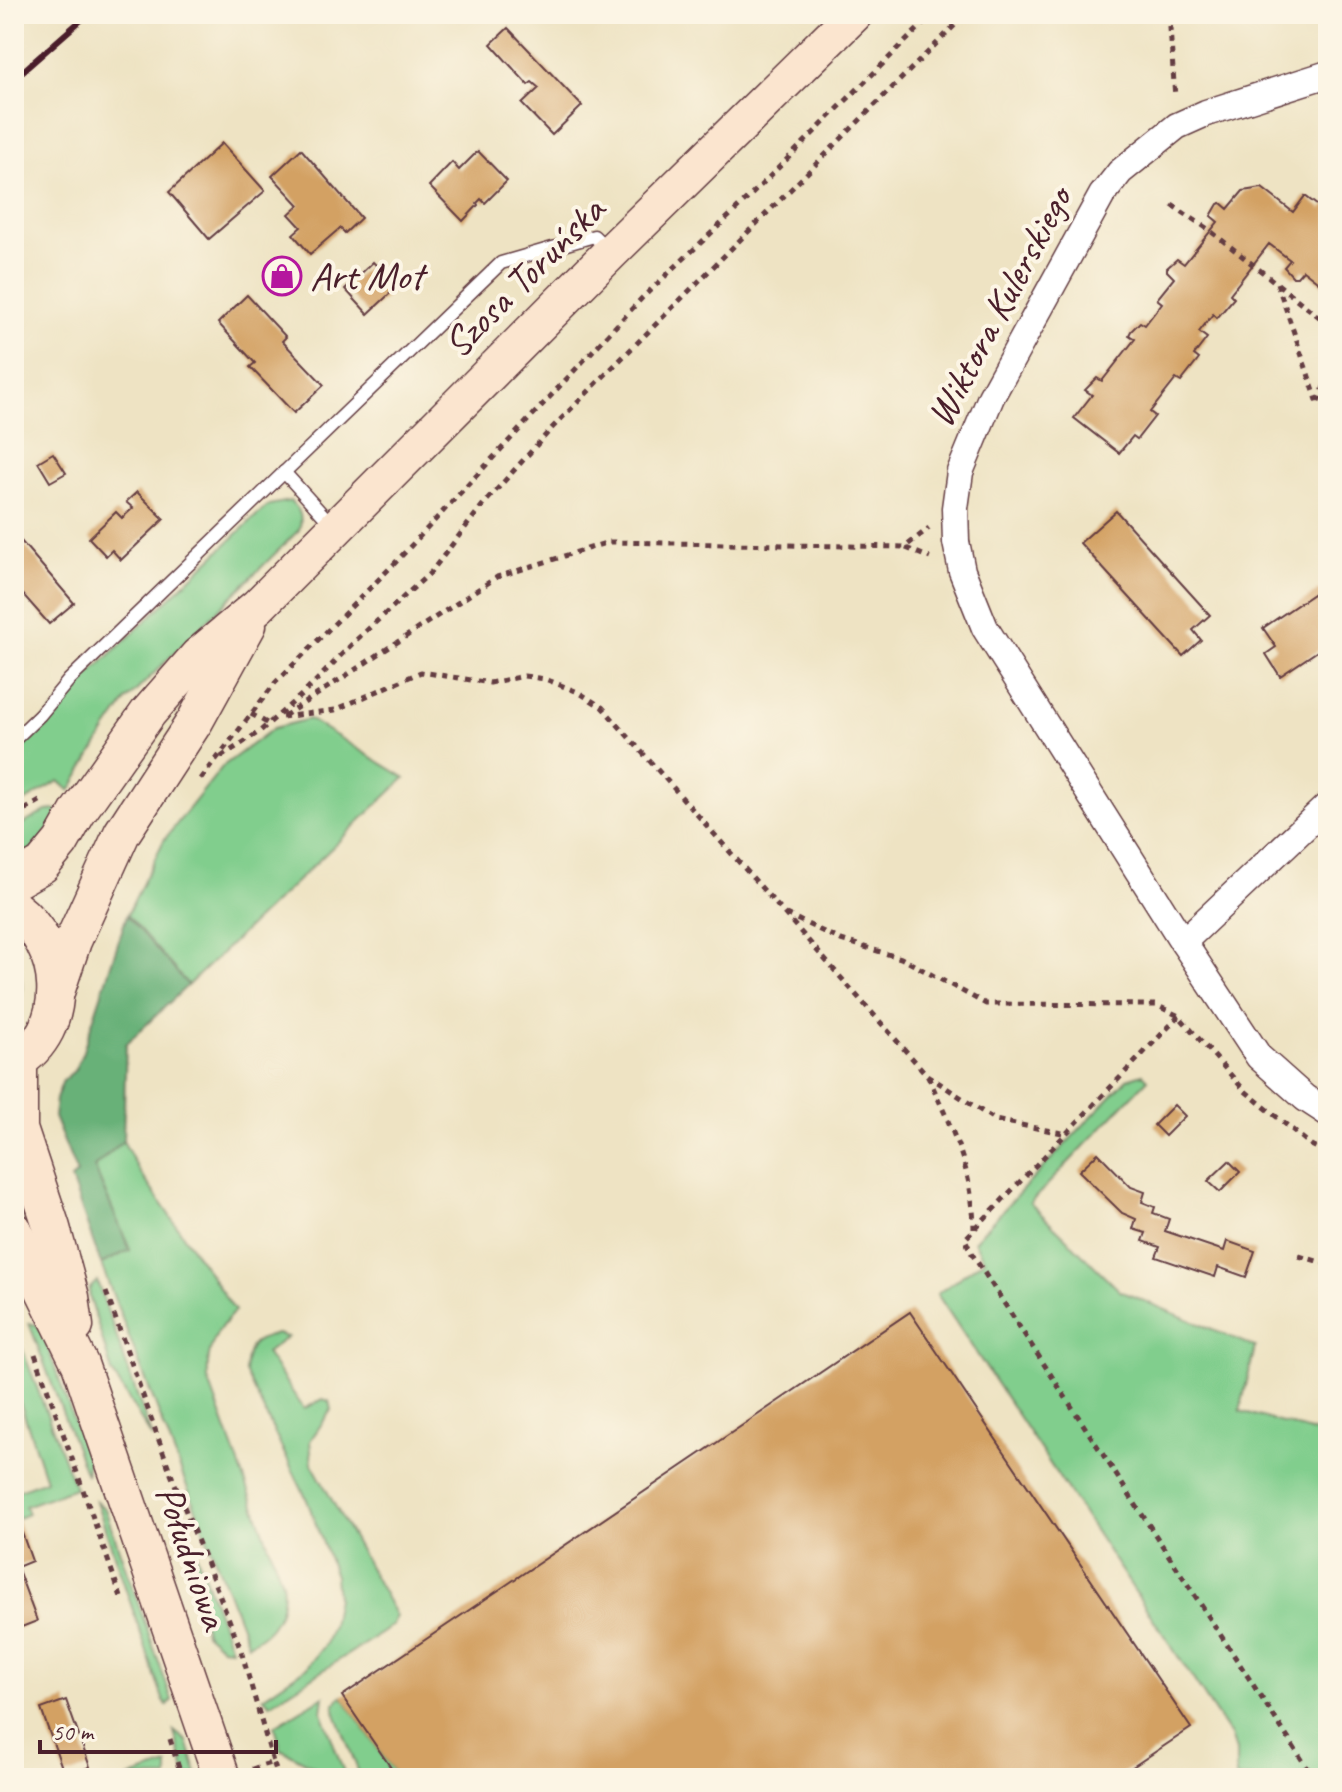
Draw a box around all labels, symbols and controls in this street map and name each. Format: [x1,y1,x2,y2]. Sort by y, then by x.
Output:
street label: Wiktora Kulerskiego [915,175,1085,435]
street label: Szosa Toruńska [433,184,617,368]
place label: Art Mot [310,251,429,301]
shop icon: Art Mot [261,255,303,297]
street label: Południowa [144,1479,241,1638]
scale bar [40,1704,276,1754]
text: 50 m [52,1717,95,1747]

